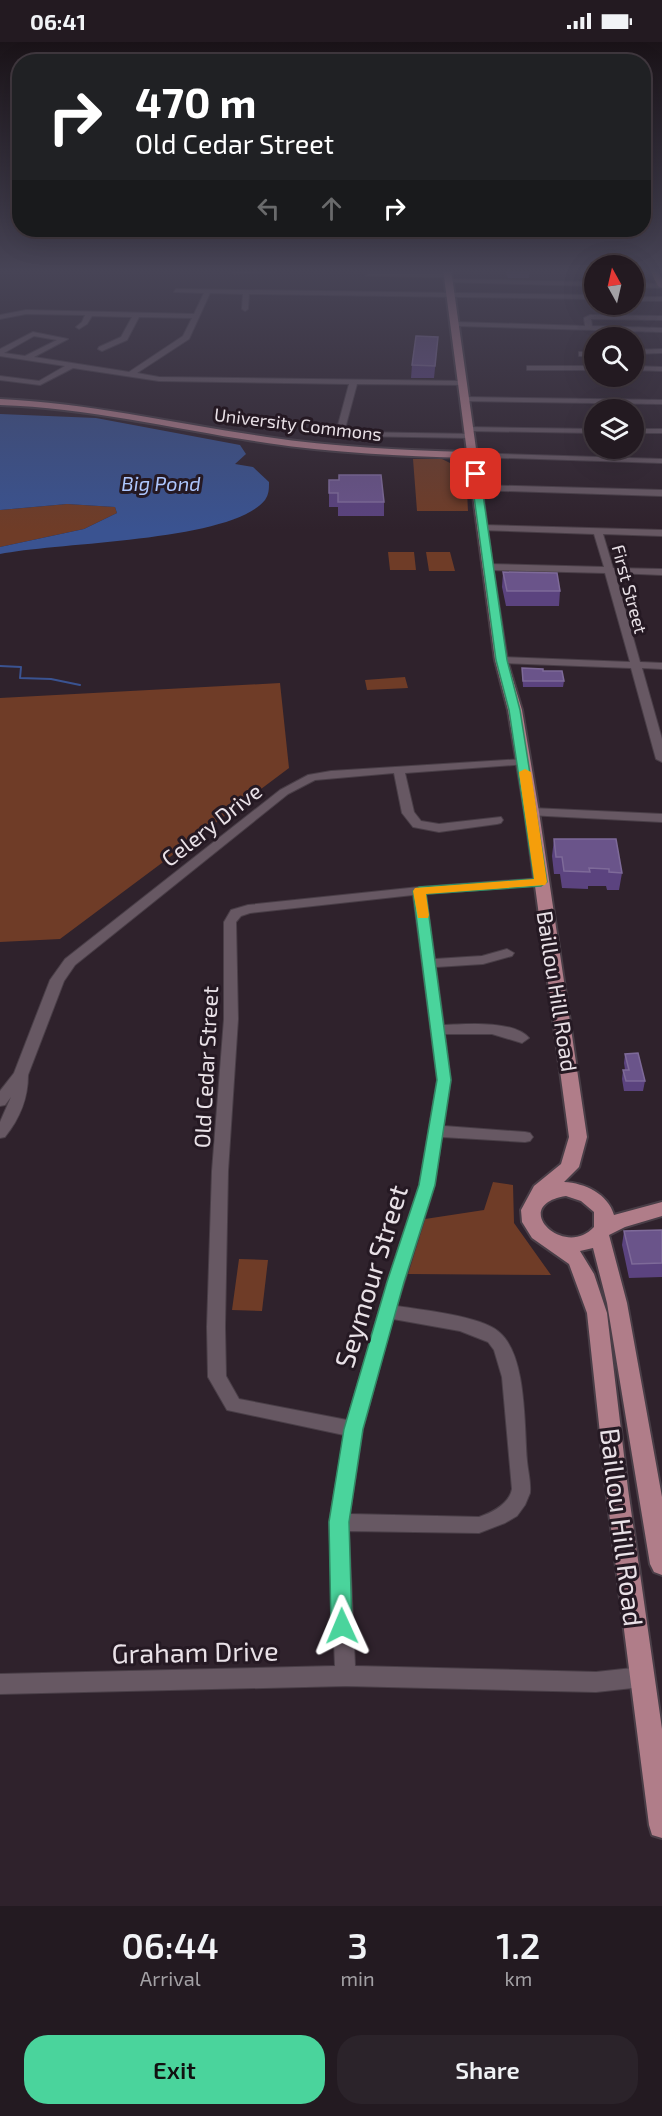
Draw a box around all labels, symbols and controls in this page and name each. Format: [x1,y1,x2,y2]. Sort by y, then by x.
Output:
text: 06:41 [30,8,86,34]
text: 470 m [135,76,257,126]
icon: right [36,78,114,156]
text: Old Cedar Street [135,127,334,159]
icon: left [252,192,285,225]
icon: ahead [315,192,348,225]
icon: right [378,192,411,225]
north arrow [584,255,644,315]
map controls [584,255,644,459]
button: search [584,327,644,387]
button: layers [584,399,644,459]
street label: University Commons [213,403,383,445]
pin [450,448,501,499]
icon: arrive [459,457,492,490]
water label: Big Pond [121,471,201,495]
street label: First Street [608,542,652,636]
street label: Celery Drive [156,777,266,871]
street label: Baillou Hill Road [532,909,584,1073]
street label: Old Cedar Street [188,985,222,1149]
street label: Seymour Street [327,1181,414,1372]
street label: Baillou Hill Road [595,1426,651,1628]
position arrow [310,1594,374,1658]
street label: Graham Drive [111,1634,279,1668]
text: 06:44 [122,1923,219,1966]
text: 3 [347,1923,368,1966]
text: 1.2 [496,1923,540,1966]
text: Arrival [140,1966,201,1990]
text: min [341,1966,375,1990]
text: km [504,1966,532,1990]
button: Exit [24,2035,325,2104]
button: Share [337,2035,638,2104]

